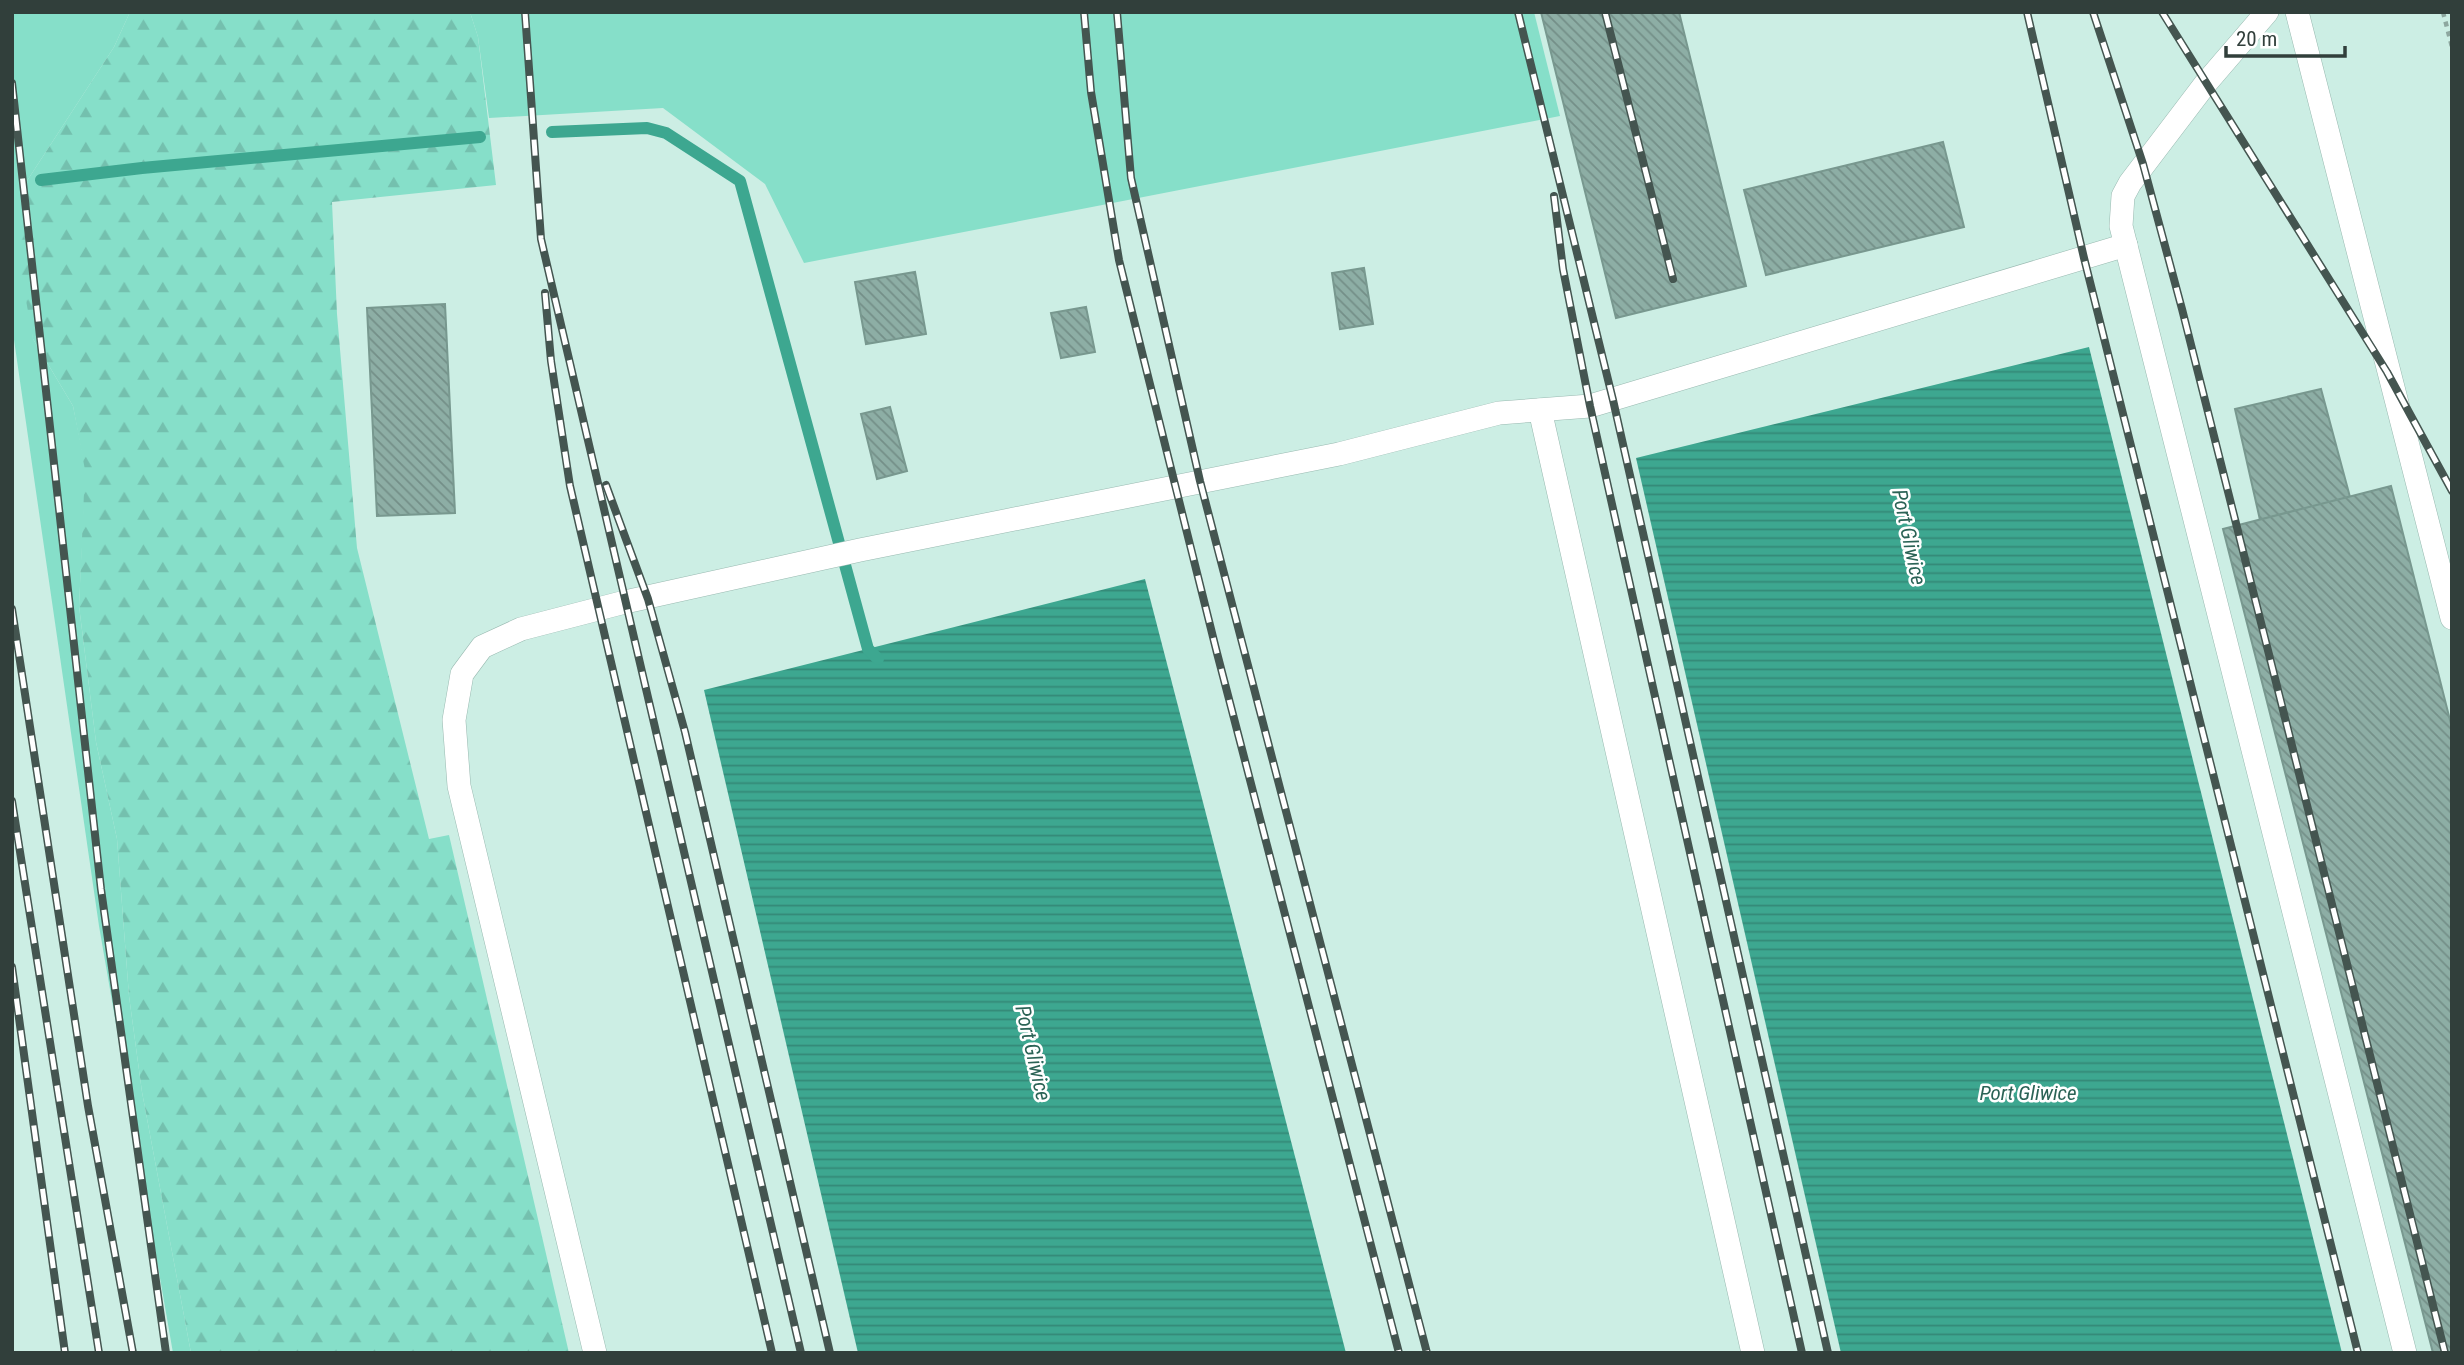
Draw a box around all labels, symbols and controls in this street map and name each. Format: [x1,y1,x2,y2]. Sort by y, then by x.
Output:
scale bar [2226,14,2345,58]
text: 20 m [2236,27,2277,51]
water label: Port Gliwice [1887,487,1931,587]
water label: Port Gliwice [1010,1003,1056,1103]
water label: Port Gliwice [1979,1081,2077,1105]

